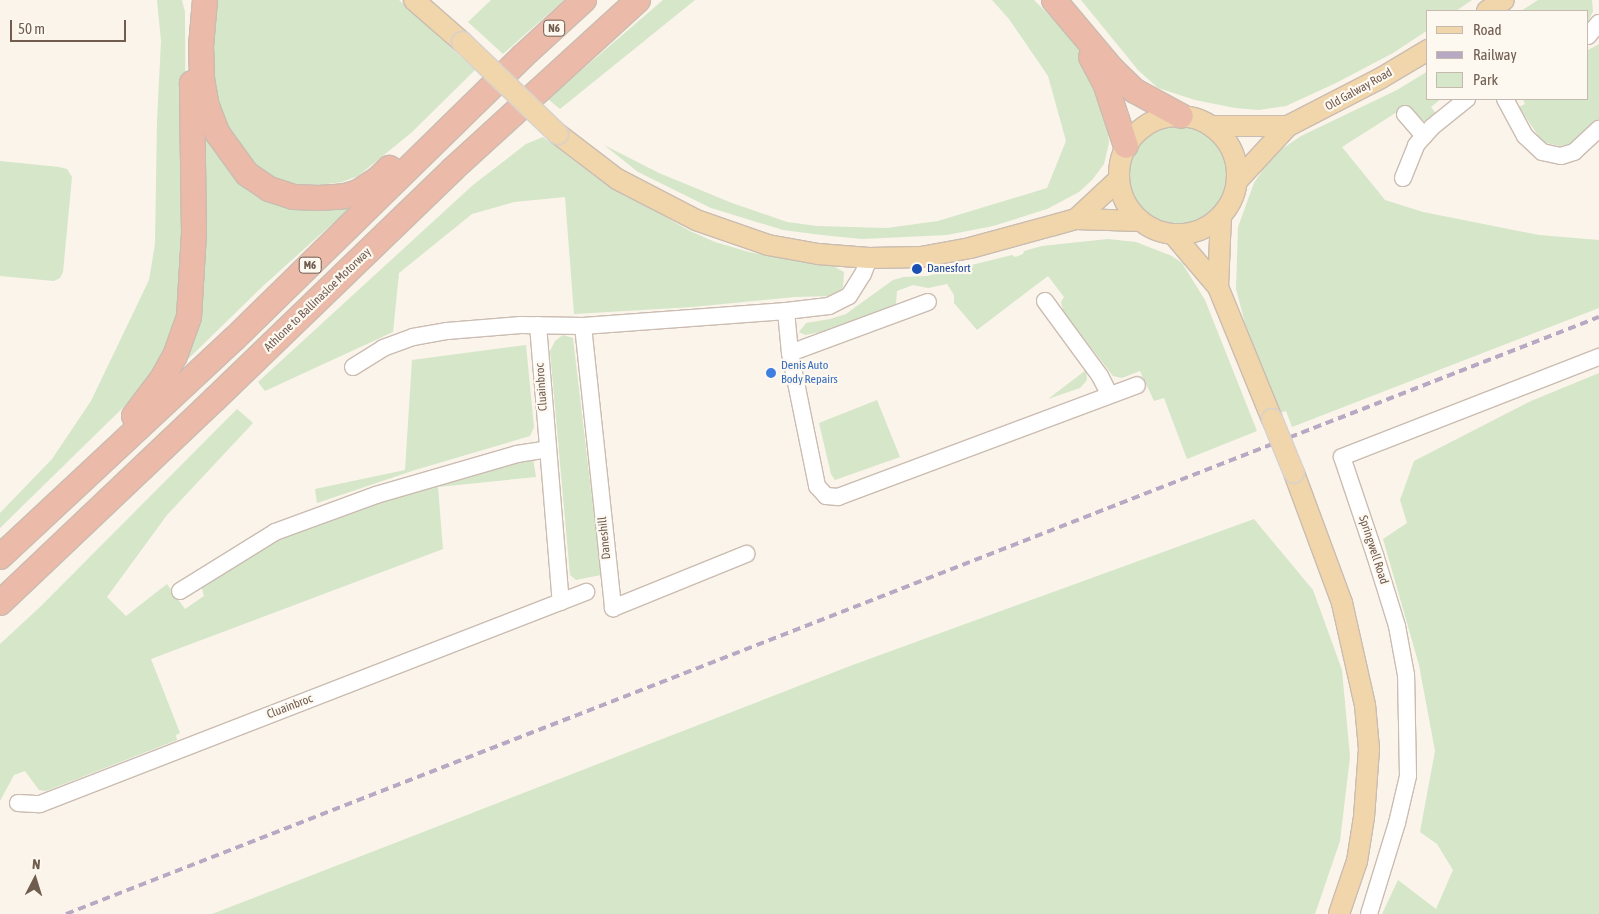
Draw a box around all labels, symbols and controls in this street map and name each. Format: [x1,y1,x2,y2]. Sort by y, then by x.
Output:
scale bar [12,10,129,42]
legend [1426,10,1589,100]
road number: N6 [543,19,565,36]
text: 50 m [18,20,45,37]
text: Road [1473,21,1502,38]
text: Railway [1473,46,1517,63]
street label: Old Galway Road [1323,66,1395,114]
text: Park [1473,71,1498,88]
street label: Athlone to Ballinasloe Motorway [262,245,374,355]
road number: M6 [298,256,322,274]
place label: Danesfort [927,262,971,276]
marker: Danesfort [911,263,923,275]
place label: Denis Auto Body Repairs [781,359,838,387]
street label: Cluainbroc [533,363,551,411]
marker: Denis Auto Body Repairs [765,367,777,379]
street label: Springwell Road [1355,514,1391,586]
street label: Daneshill [596,516,614,560]
street label: Cluainbroc [265,692,315,722]
north arrow [10,854,60,904]
text: N [31,856,41,872]

